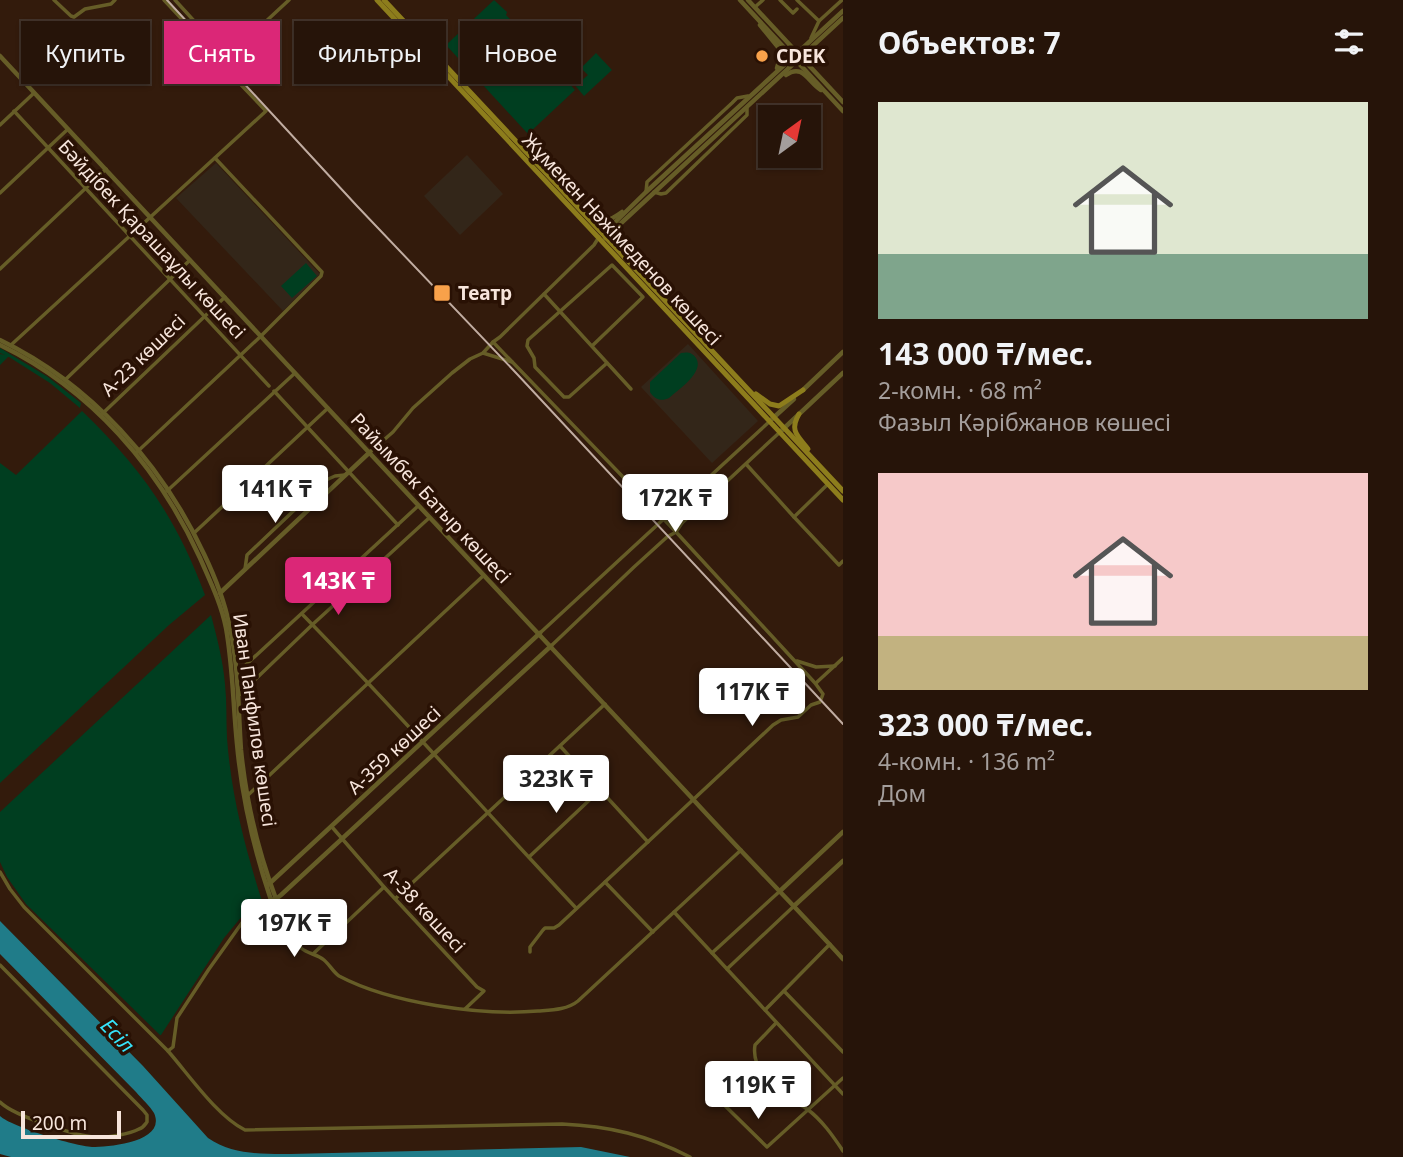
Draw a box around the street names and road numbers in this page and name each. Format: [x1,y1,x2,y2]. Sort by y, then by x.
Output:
street label: Жұмекен Нәжімеденов көшесі [517,127,727,351]
street label: Бәйдібек Қарашаұлы көшесі [53,134,251,344]
street label: А-23 көшесі [95,308,191,402]
street label: Райымбек Батыр көшесі [345,407,517,589]
street label: Иван Панфилов көшесі [227,612,283,828]
street label: А-359 көшесі [342,700,446,800]
street label: А-38 көшесі [379,862,471,958]

